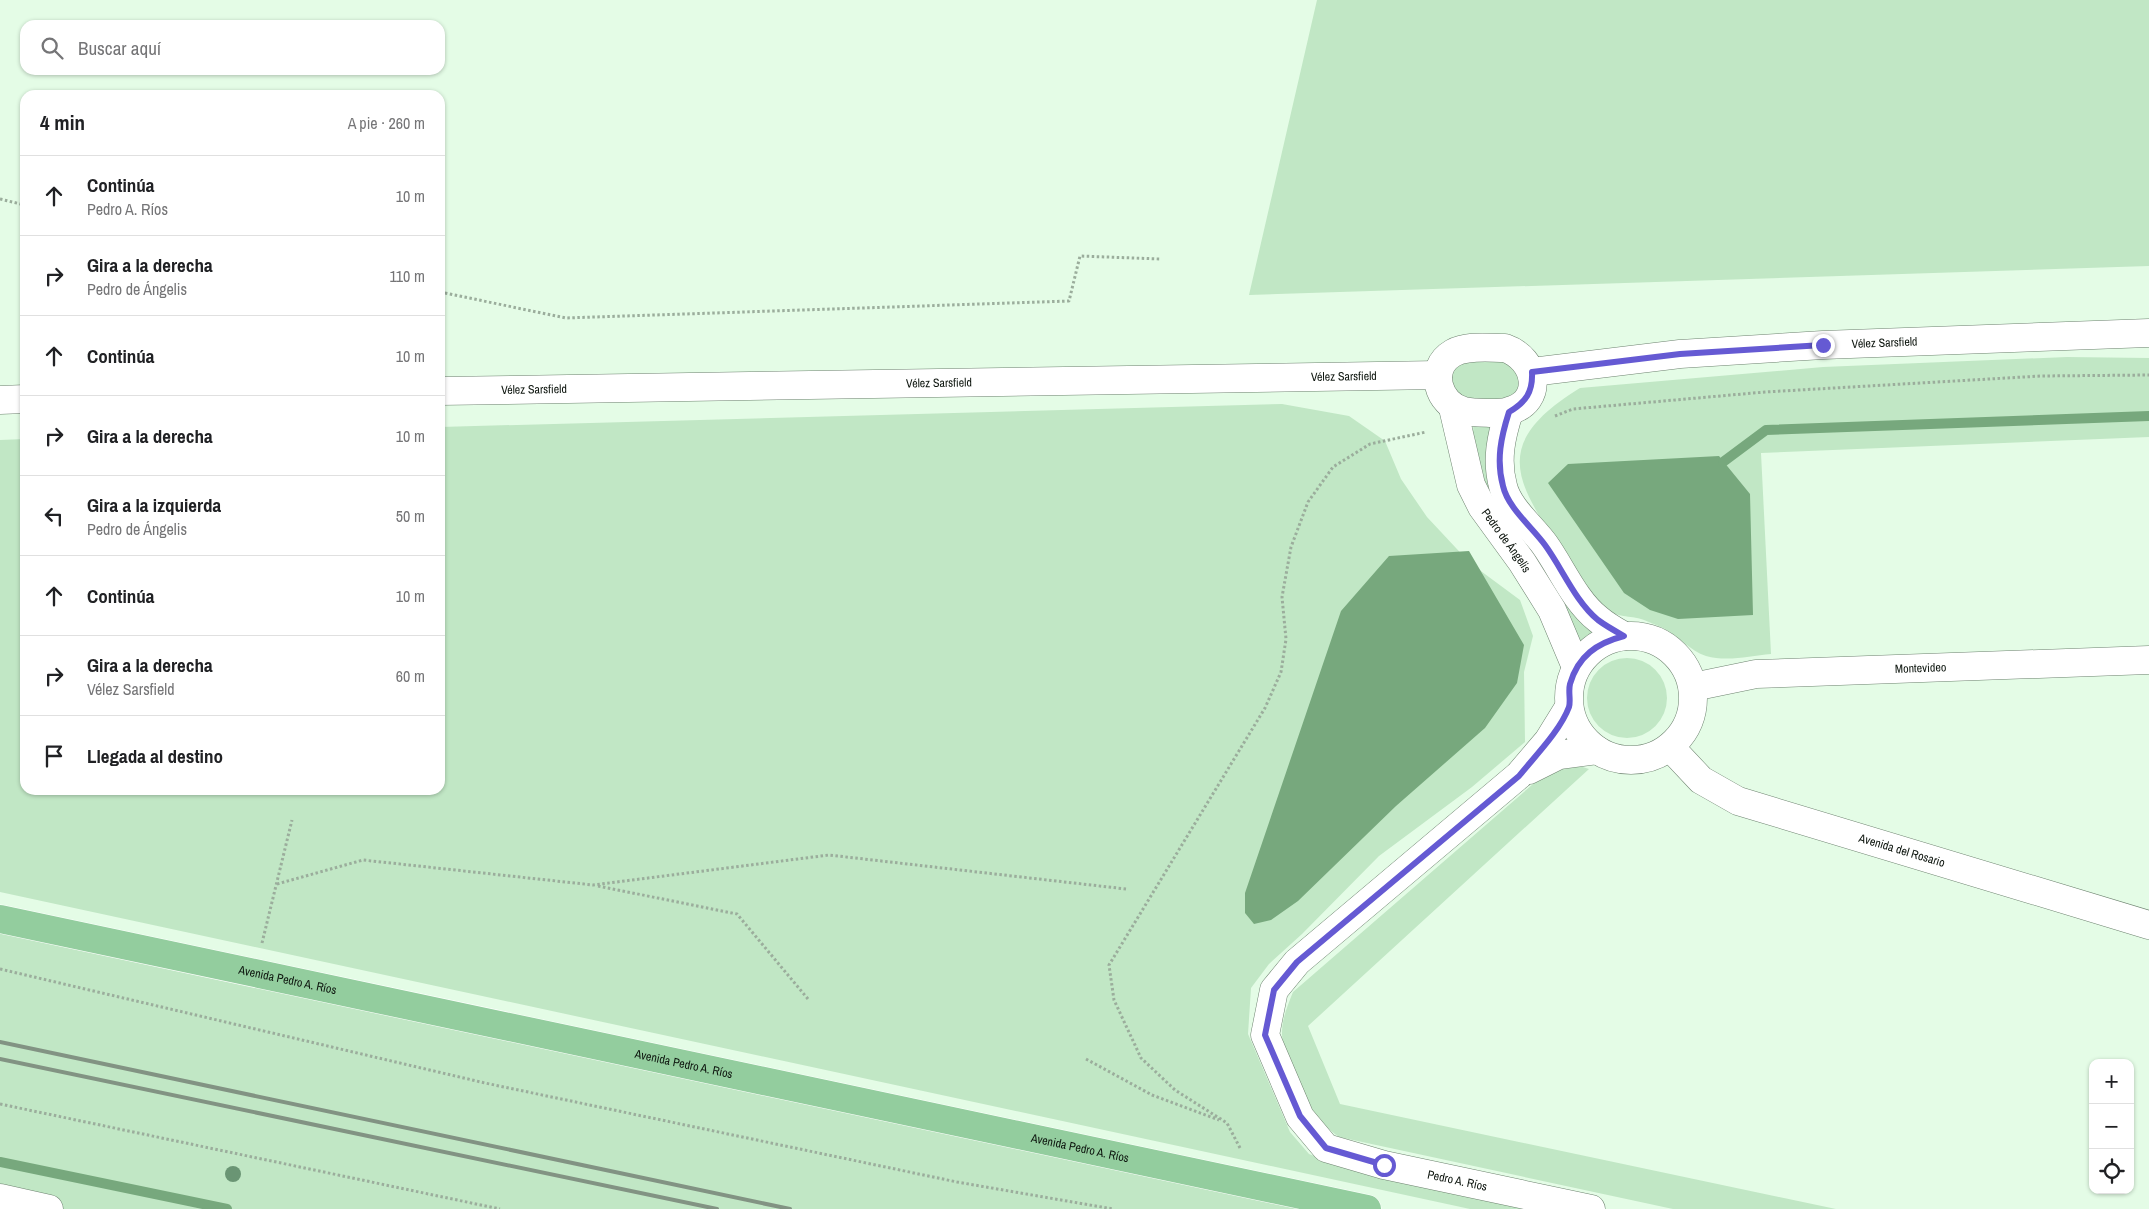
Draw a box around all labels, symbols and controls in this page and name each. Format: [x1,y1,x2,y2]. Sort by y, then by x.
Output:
search box [20,20,445,75]
icon: search [38,34,66,62]
text: Buscar aquí [78,35,161,61]
text: 4 min [40,108,85,137]
text: A pie · 260 m [348,112,425,134]
text: Continúa [87,172,155,198]
icon: ahead [40,182,68,210]
text: 10 m [396,185,425,207]
text: Pedro A. Ríos [87,198,168,220]
text: Gira a la derecha [87,252,213,278]
icon: right [40,262,68,290]
text: 110 m [389,265,425,287]
text: Pedro de Ángelis [87,278,187,300]
route end [1812,334,1835,357]
street label: Vélez Sarsfield [1851,334,1918,352]
icon: ahead [40,342,68,370]
text: Continúa [87,343,155,369]
text: 10 m [396,345,425,367]
street label: Vélez Sarsfield [1311,368,1377,385]
street label: Vélez Sarsfield [906,374,972,392]
street label: Vélez Sarsfield [501,381,567,398]
icon: right [40,422,68,450]
text: Gira a la derecha [87,423,213,449]
text: 10 m [396,425,425,447]
text: Gira a la izquierda [87,492,221,518]
icon: left [40,502,68,530]
text: 50 m [396,505,425,527]
street label: Pedro de Ángelis [1478,505,1535,576]
text: Pedro de Ángelis [87,518,187,540]
icon: ahead [40,582,68,610]
text: Continúa [87,583,155,609]
text: 10 m [396,585,425,607]
text: Gira a la derecha [87,652,213,678]
street label: Montevideo [1895,659,1947,677]
icon: right [40,662,68,690]
text: 60 m [396,665,425,687]
text: Vélez Sarsfield [87,678,175,700]
icon: arrive [40,742,68,770]
text: Llegada al destino [87,743,223,769]
street label: Avenida del Rosario [1856,830,1947,871]
street label: Avenida Pedro A. Ríos [236,962,338,998]
street label: Avenida Pedro A. Ríos [632,1046,734,1082]
map controls [2089,1059,2134,1194]
button: + [2089,1059,2134,1104]
button: − [2089,1104,2134,1149]
street label: Avenida Pedro A. Ríos [1029,1130,1130,1166]
button: locate [2089,1149,2134,1194]
route start [1373,1154,1396,1177]
street label: Pedro A. Ríos [1426,1166,1489,1195]

